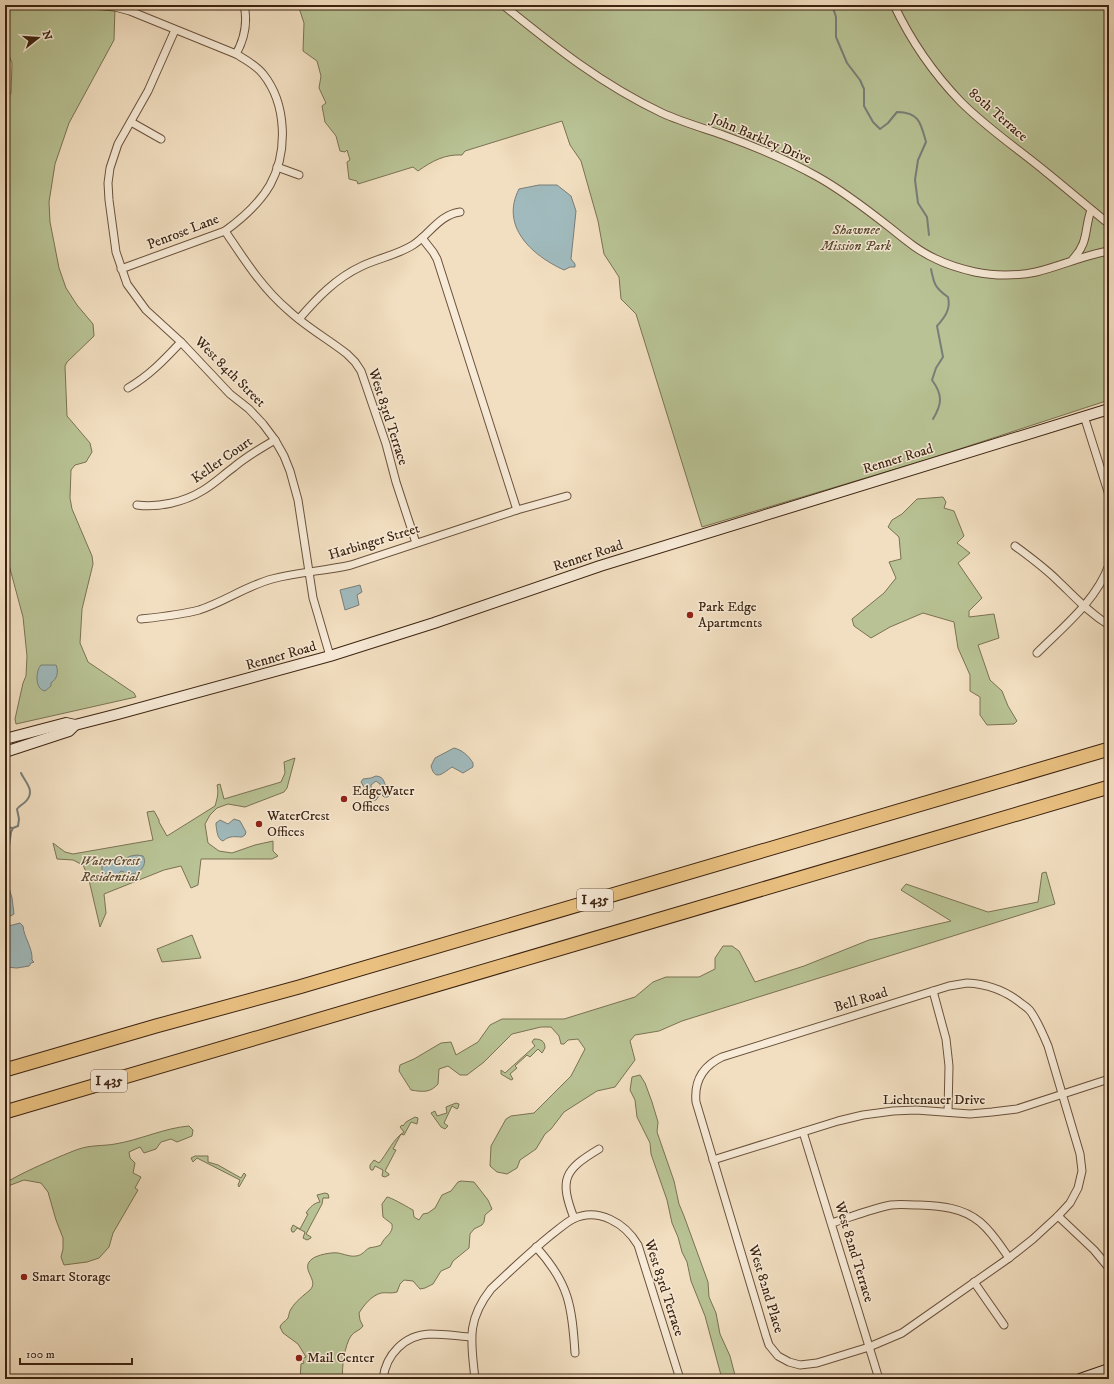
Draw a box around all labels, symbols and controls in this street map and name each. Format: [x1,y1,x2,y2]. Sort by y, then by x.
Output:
north arrow [18,18,58,58]
text: N [39,29,55,42]
street label: 80th Terrace [965,84,1031,146]
street label: John Barkley Drive [706,109,814,168]
street label: Penrose Lane [144,210,222,254]
park label: Shawnee Mission Park [820,221,891,255]
street label: West 84th Street [190,332,270,412]
street label: West 83rd Terrace [364,365,412,468]
street label: Keller Court [188,432,256,488]
street label: Renner Road [861,440,935,478]
street label: Harbinger Street [326,519,422,564]
street label: Renner Road [551,536,625,576]
place label: Park Edge Apartments [698,598,763,632]
marker: Park Edge Apartments [685,610,695,620]
street label: Renner Road [244,637,318,675]
place label: EdgeWater Offices [352,782,415,816]
marker: EdgeWater Offices [339,794,349,804]
place label: WaterCrest Offices [266,807,330,841]
marker: WaterCrest Offices [254,819,264,829]
park label: WaterCrest Residential [80,852,142,886]
road number: I 435 [577,889,613,911]
street label: Bell Road [832,983,890,1017]
road number: I 435 [91,1070,127,1092]
street label: Lichtenauer Drive [883,1091,985,1109]
street label: West 82nd Terrace [830,1198,878,1305]
street label: West 83rd Terrace [640,1236,688,1339]
street label: West 82nd Place [744,1242,788,1335]
place label: Smart Storage [32,1268,111,1286]
marker: Smart Storage [19,1272,29,1282]
scale bar [20,1340,132,1366]
text: 100 m [26,1347,55,1362]
place label: Mail Center [307,1349,375,1367]
marker: Mail Center [294,1353,304,1363]

